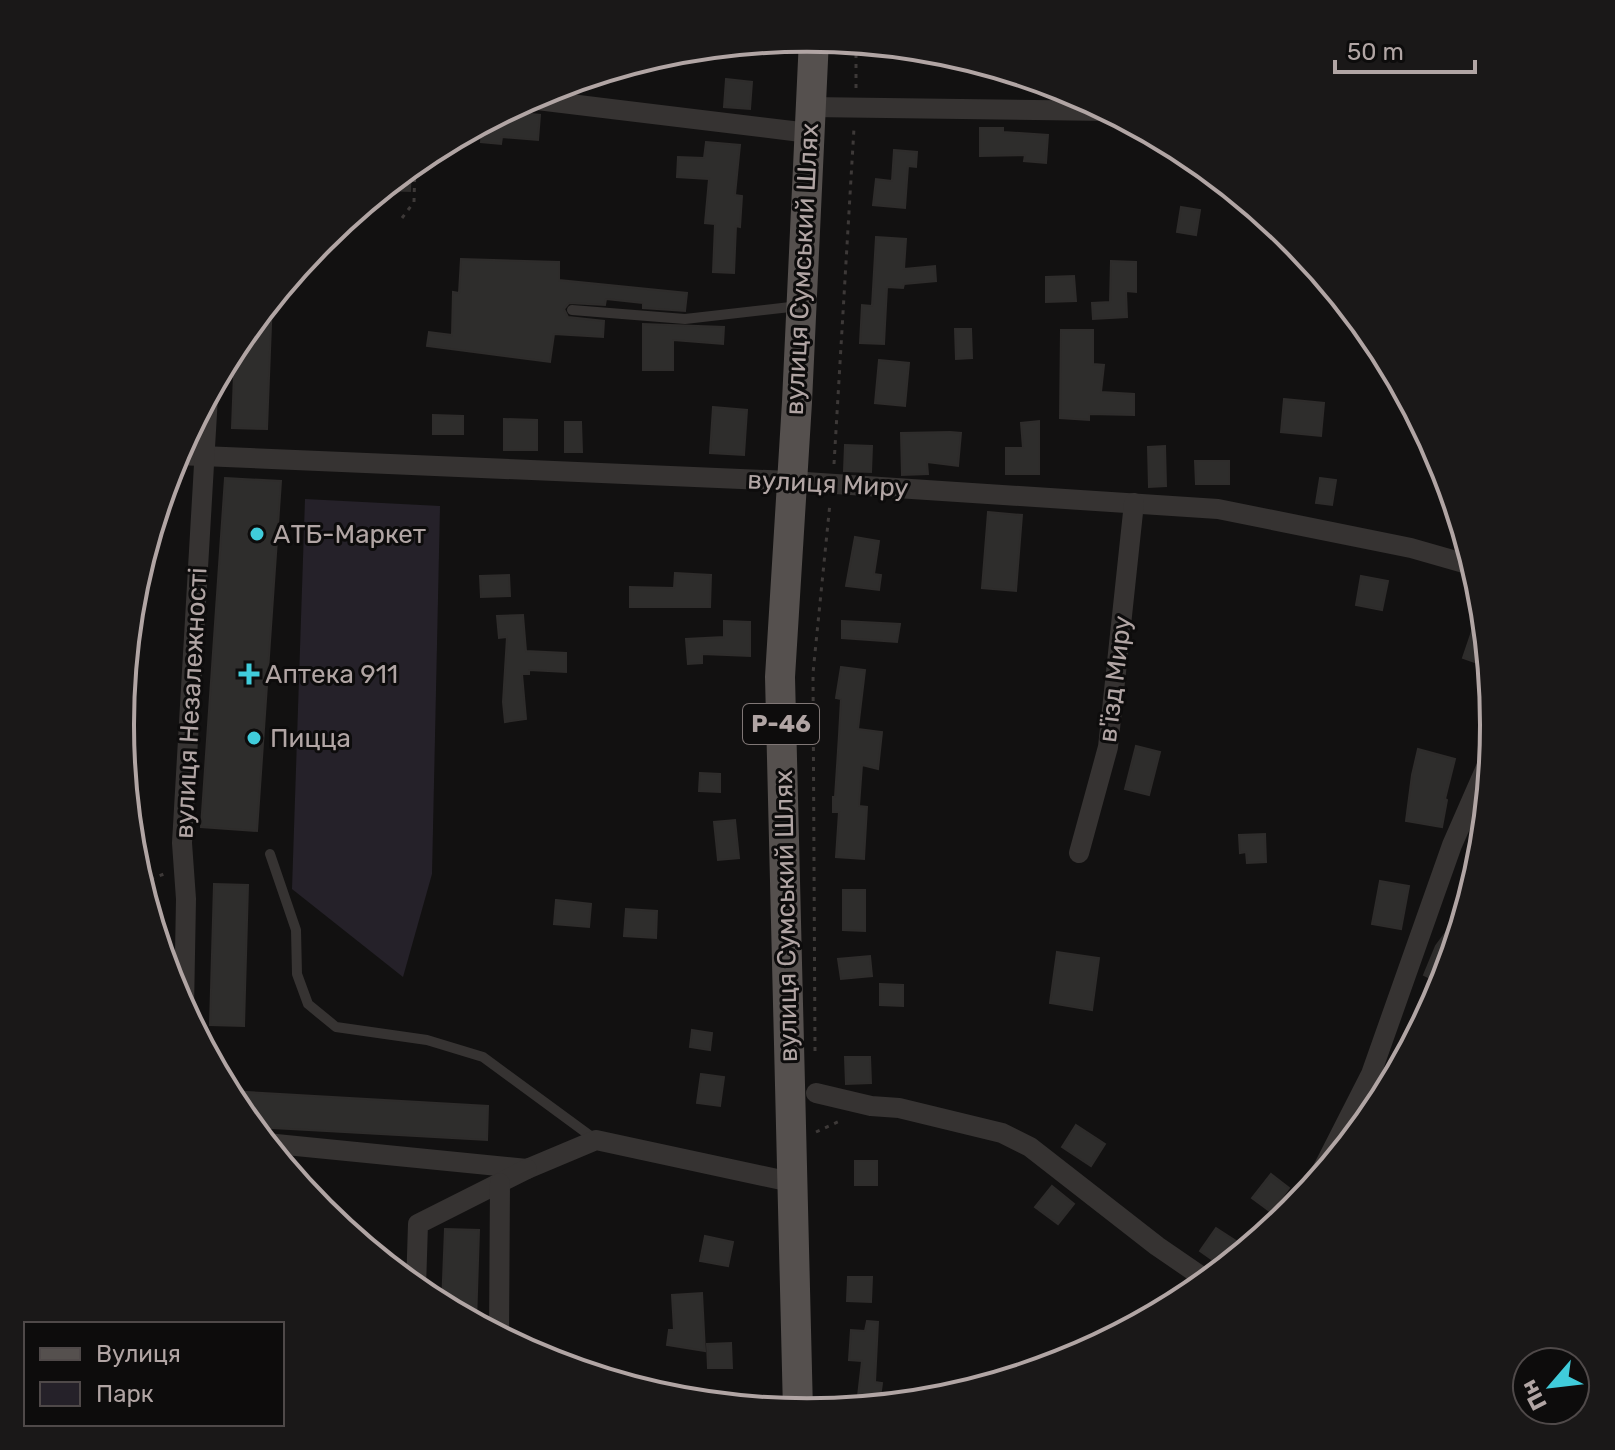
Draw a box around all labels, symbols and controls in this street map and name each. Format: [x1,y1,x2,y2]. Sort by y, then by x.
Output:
scale bar [1335,24,1475,74]
text: 50 m [1347,38,1404,66]
street label: вулиця Сумський Шлях [779,122,825,416]
street label: вулиця Миру [747,464,909,504]
place label: АТБ-Маркет [273,519,426,550]
marker: АТБ-Маркет [248,525,266,543]
street label: вулиця Незалежності [168,567,214,839]
street label: в'їзд Миру [1092,614,1138,744]
place label: Аптека 911 [265,659,398,690]
marker: Аптека 911 [240,665,258,683]
road number: Р-46 [743,704,819,744]
place label: Пицца [270,723,351,754]
marker: Пицца [245,729,263,747]
street label: вулиця Сумський Шлях [768,770,804,1062]
legend [24,1322,284,1426]
text: Вулиця [96,1340,181,1368]
north arrow [1511,1346,1591,1426]
text: Пн [1515,1375,1553,1415]
text: Парк [96,1380,154,1408]

